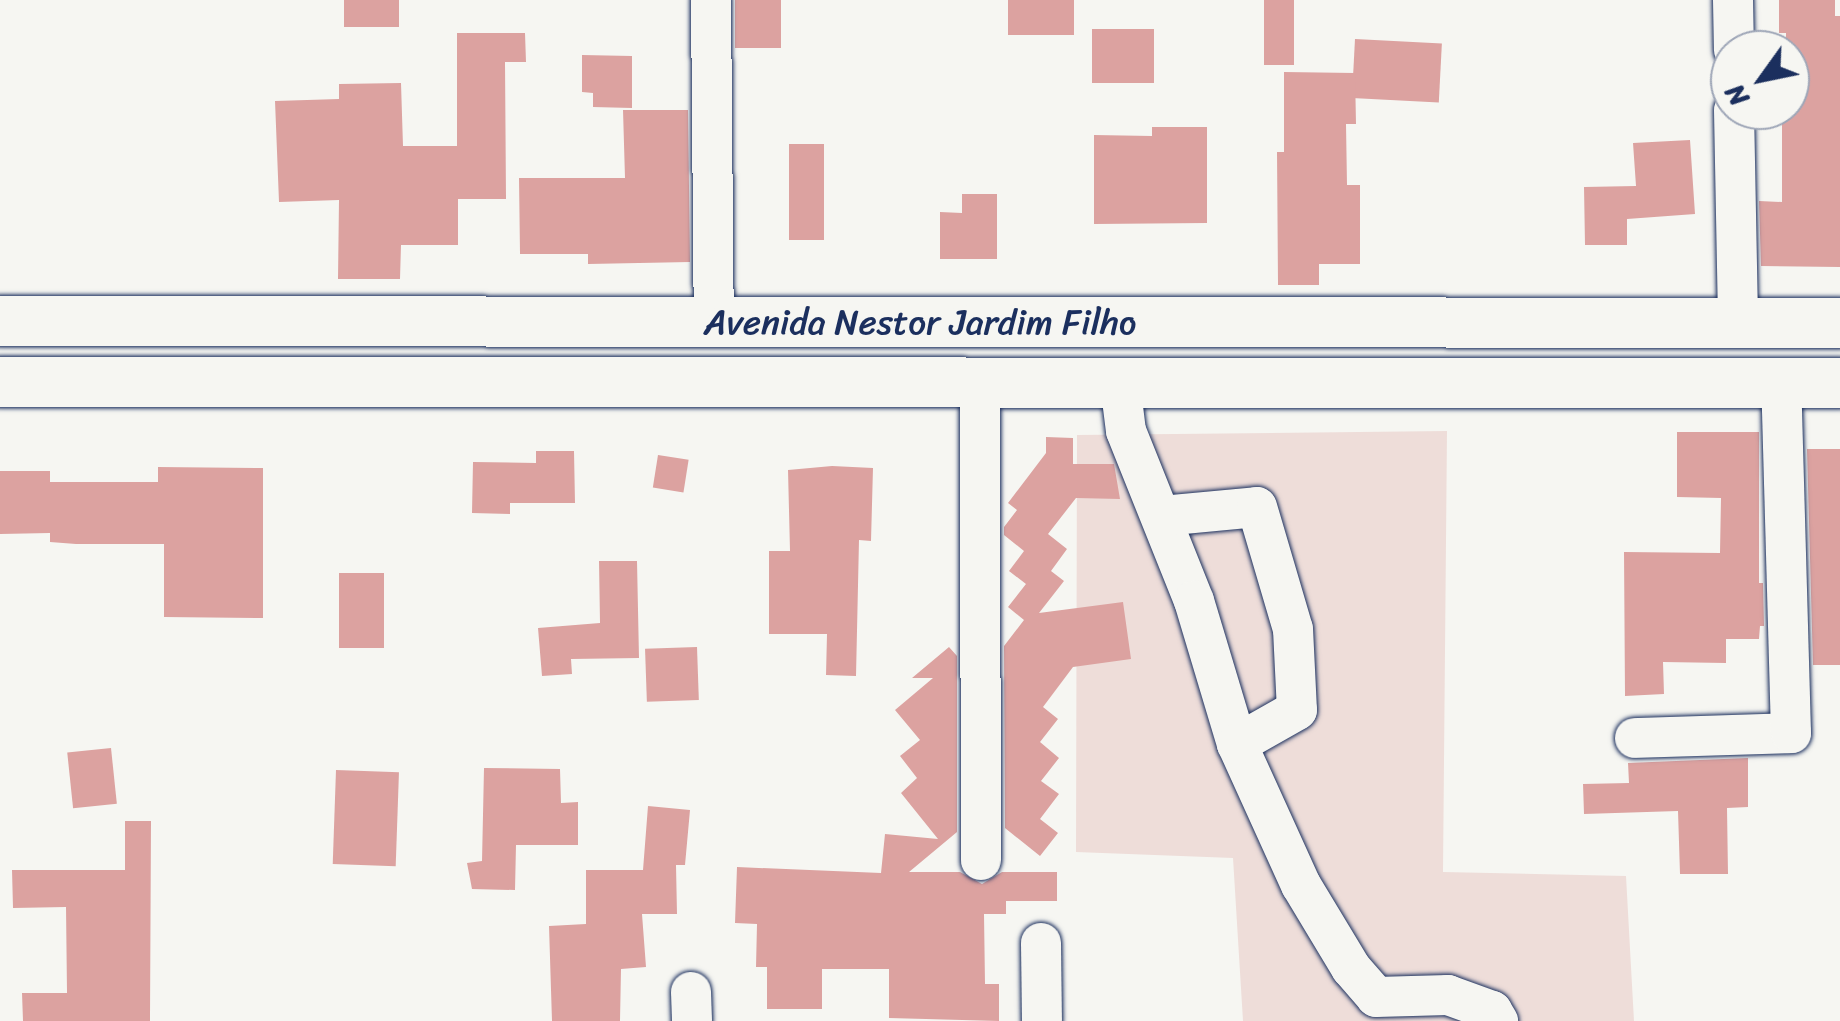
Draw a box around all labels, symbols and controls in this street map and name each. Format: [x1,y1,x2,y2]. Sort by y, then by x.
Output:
north arrow [1710,30,1810,130]
text: N [1710,74,1762,117]
street label: Avenida Nestor Jardim Filho [704,301,1136,343]

